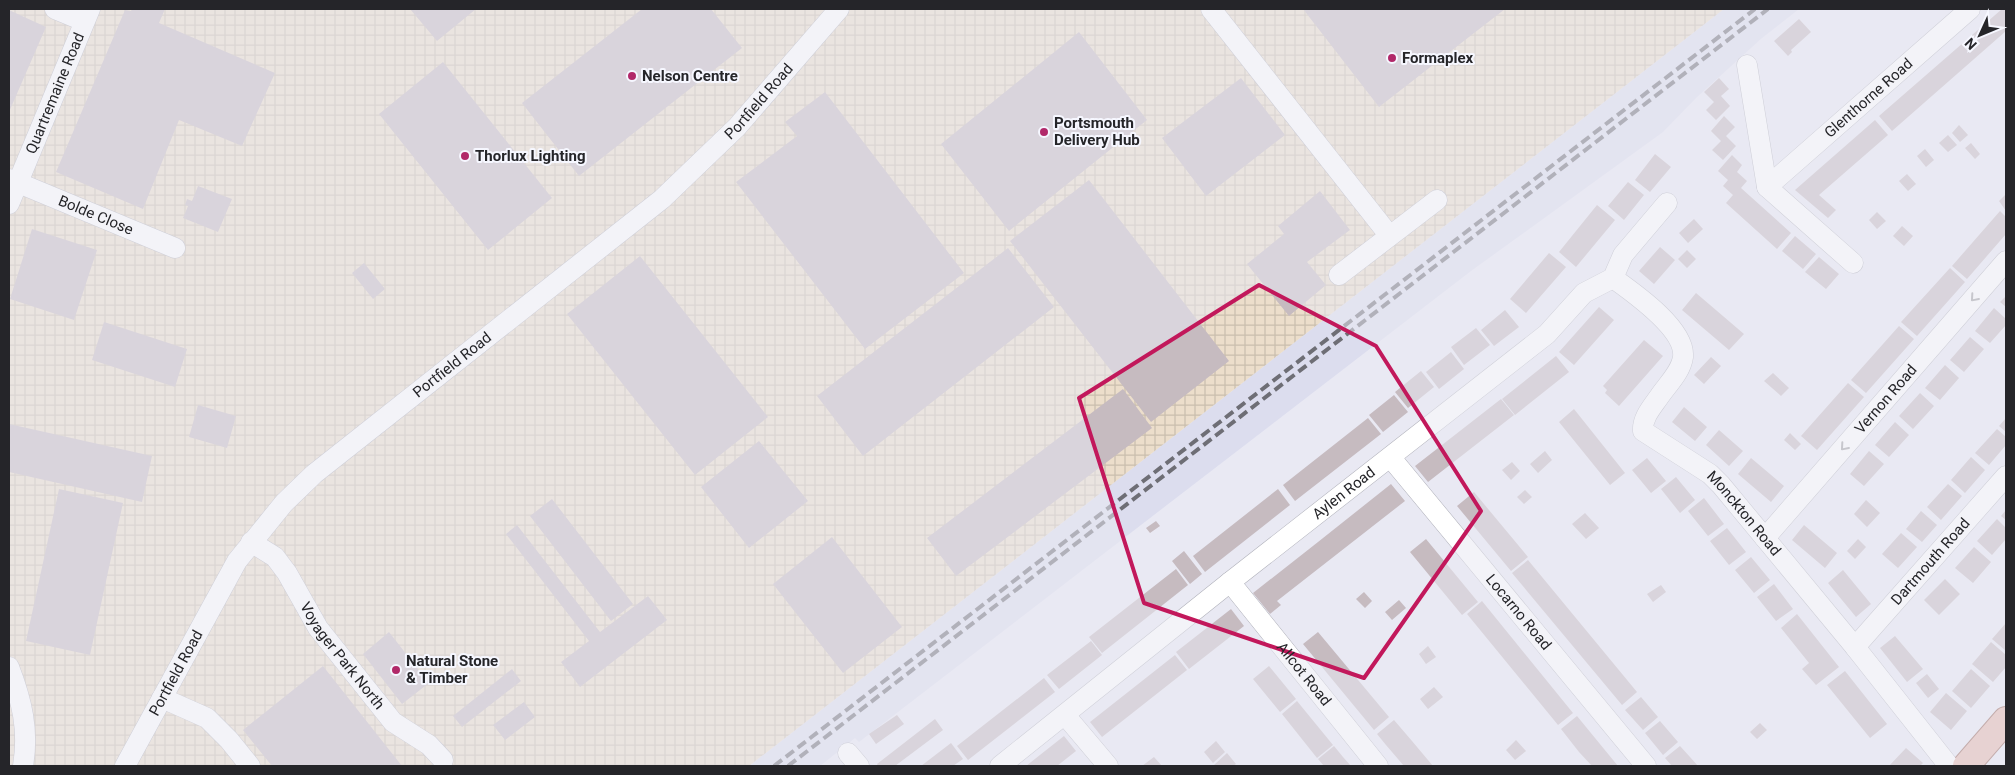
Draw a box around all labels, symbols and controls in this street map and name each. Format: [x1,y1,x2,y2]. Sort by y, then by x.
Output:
north arrow [1955,10,2005,60]
street label: Quartremaine Road [22,30,88,156]
text: N [1961,35,1980,53]
place label: Formaplex [1402,49,1474,67]
marker: Formaplex [1386,52,1398,64]
street label: Glenthorne Road [1821,54,1916,141]
street label: Portfield Road [721,60,797,143]
place label: Nelson Centre [642,67,738,85]
marker: Nelson Centre [626,70,638,82]
place label: Portsmouth Delivery Hub [1054,114,1140,149]
marker: Portsmouth Delivery Hub [1038,126,1050,138]
place label: Thorlux Lighting [475,147,585,165]
marker: Thorlux Lighting [459,150,471,162]
street label: Bolde Close [56,192,136,239]
one-way arrow [1971,292,1980,301]
street label: Portfield Road [409,328,495,401]
street label: Vernon Road [1851,361,1921,437]
one-way arrow [1841,441,1850,450]
street label: Aylen Road [1309,463,1379,523]
street label: Monckton Road [1703,467,1785,559]
street label: Dartmouth Road [1887,514,1974,609]
street label: Locarno Road [1482,571,1555,654]
street label: Voyager Park North [296,599,388,713]
street label: Portfield Road [145,627,206,719]
street label: Allcot Road [1273,638,1335,709]
place label: Natural Stone & Timber [406,652,498,687]
marker: Natural Stone & Timber [390,664,402,676]

